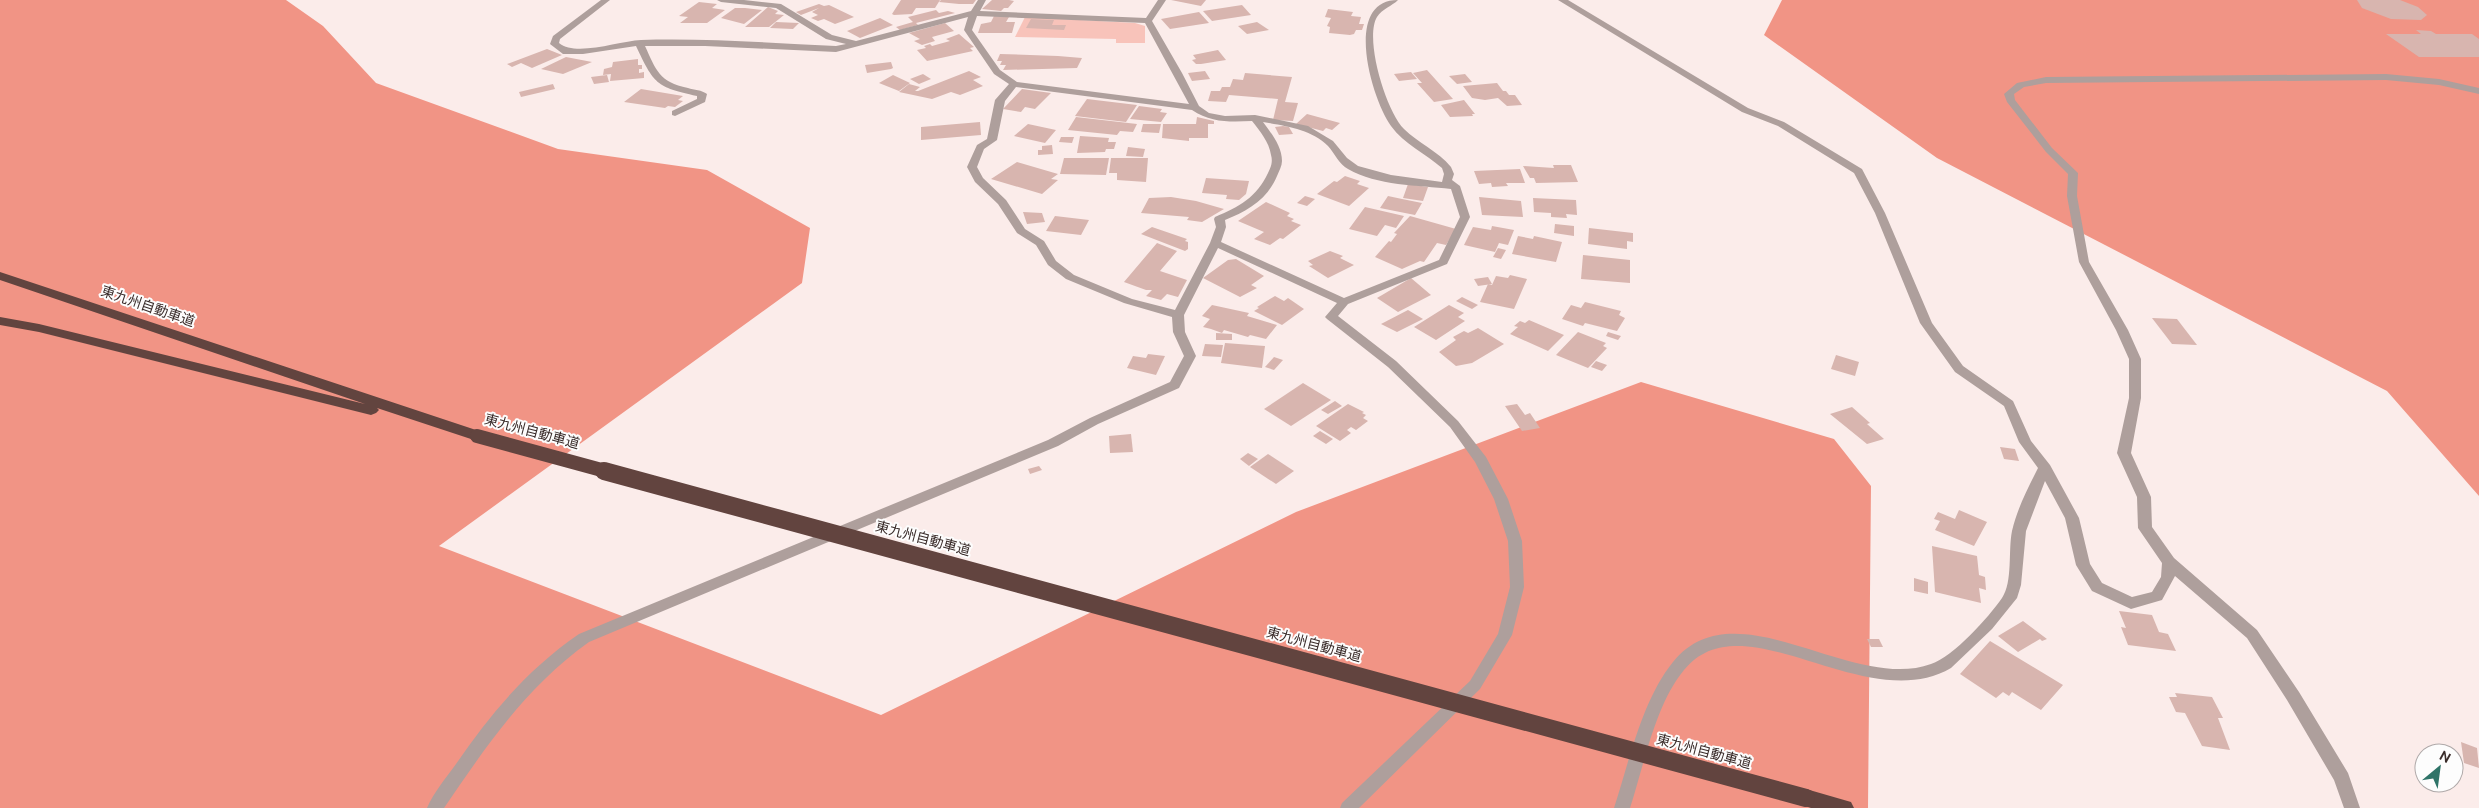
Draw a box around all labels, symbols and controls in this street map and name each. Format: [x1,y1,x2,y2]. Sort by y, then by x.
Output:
street label: 東九州自動車道 [99,282,197,330]
street label: 東九州自動車道 [483,411,581,451]
street label: 東九州自動車道 [874,518,972,558]
street label: 東九州自動車道 [1265,624,1363,664]
street label: 東九州自動車道 [1655,731,1753,771]
north arrow [2414,743,2464,793]
text: N [2437,747,2454,766]

